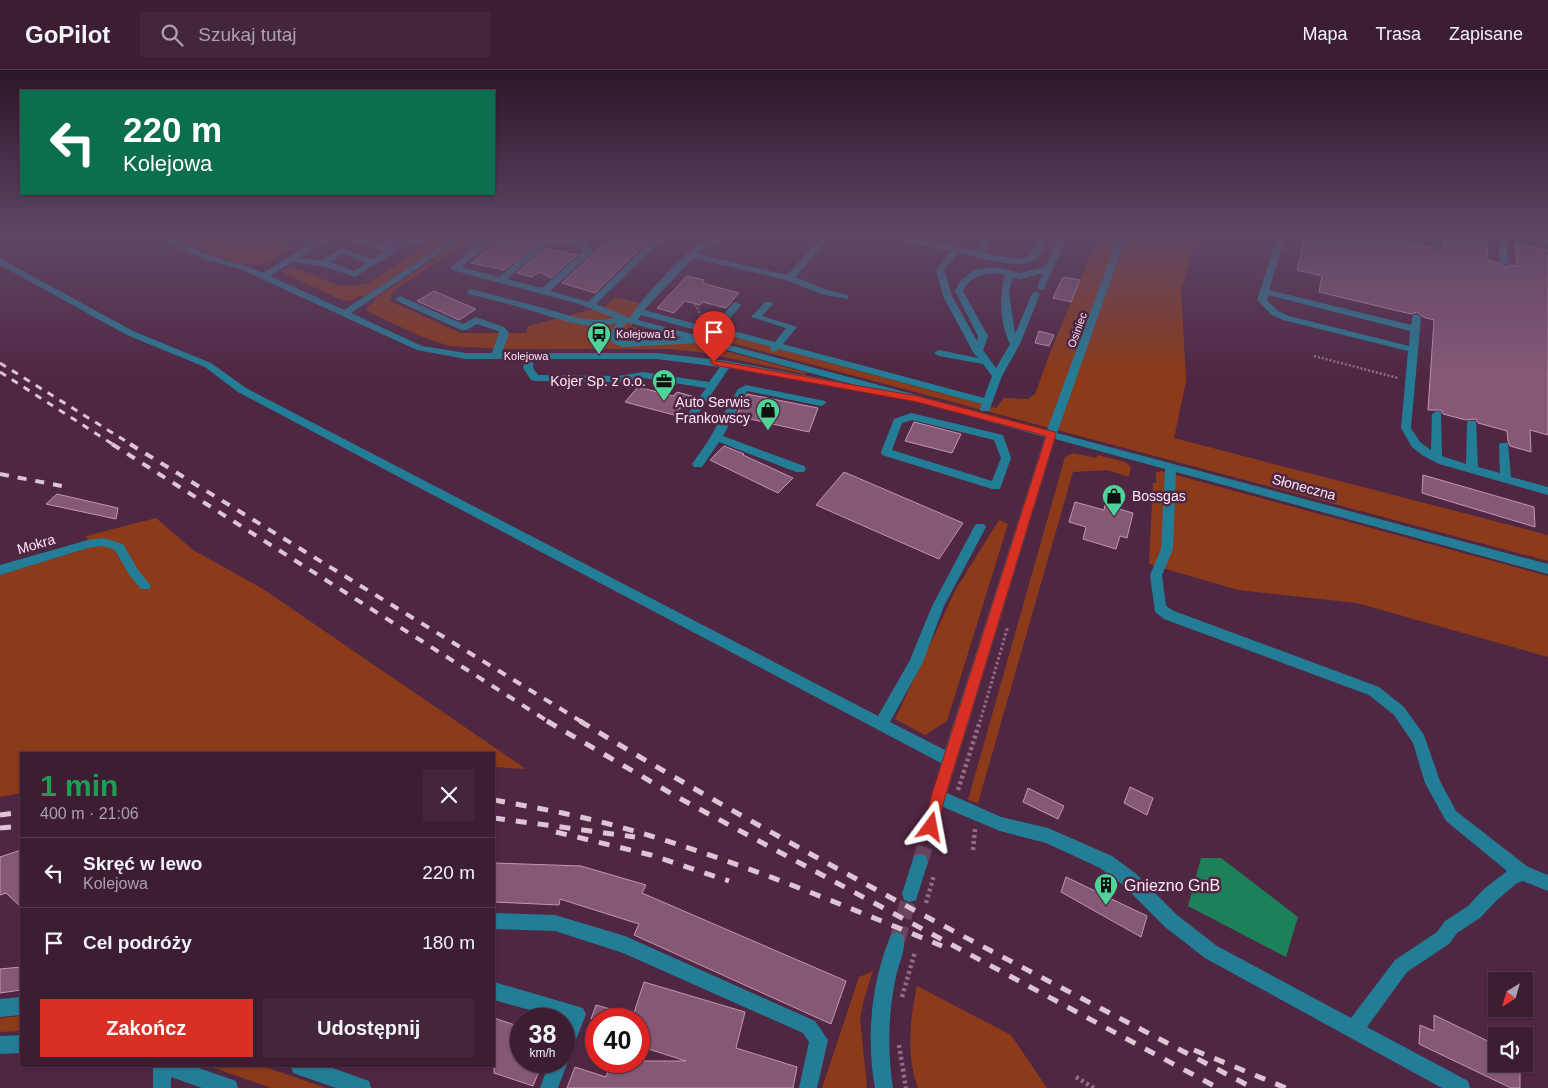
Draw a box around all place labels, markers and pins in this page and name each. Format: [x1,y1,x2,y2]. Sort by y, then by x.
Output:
pin [693,311,735,362]
bus stop icon: Kolejowa 01 [586,321,612,355]
place label: Kolejowa 01 [616,328,676,340]
office icon: Kojer Sp. z o.o. [651,368,677,402]
place label: Kojer Sp. z o.o. [550,373,646,389]
place label: Auto Serwis Frankowscy [675,394,750,426]
shop icon: Auto Serwis Frankowscy [755,397,781,431]
shop icon: Bossgas [1101,483,1127,517]
place label: Bossgas [1132,488,1186,504]
building icon: Gniezno GnB [1093,872,1119,906]
place label: Gniezno GnB [1124,877,1220,894]

